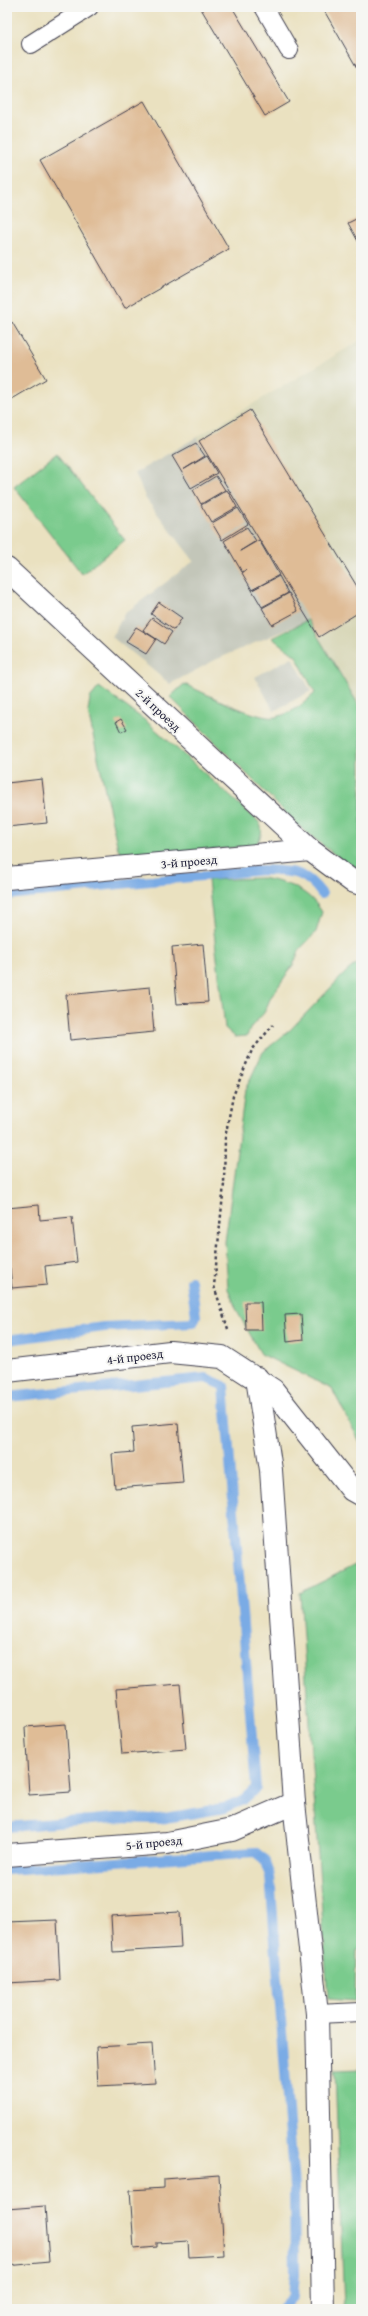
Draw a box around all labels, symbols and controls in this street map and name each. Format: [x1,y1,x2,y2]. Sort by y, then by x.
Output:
street label: 2-й проезд [132,684,185,735]
street label: 3-й проезд [160,851,218,872]
street label: 4-й проезд [106,1345,164,1368]
street label: 5-й проезд [125,1831,183,1854]

